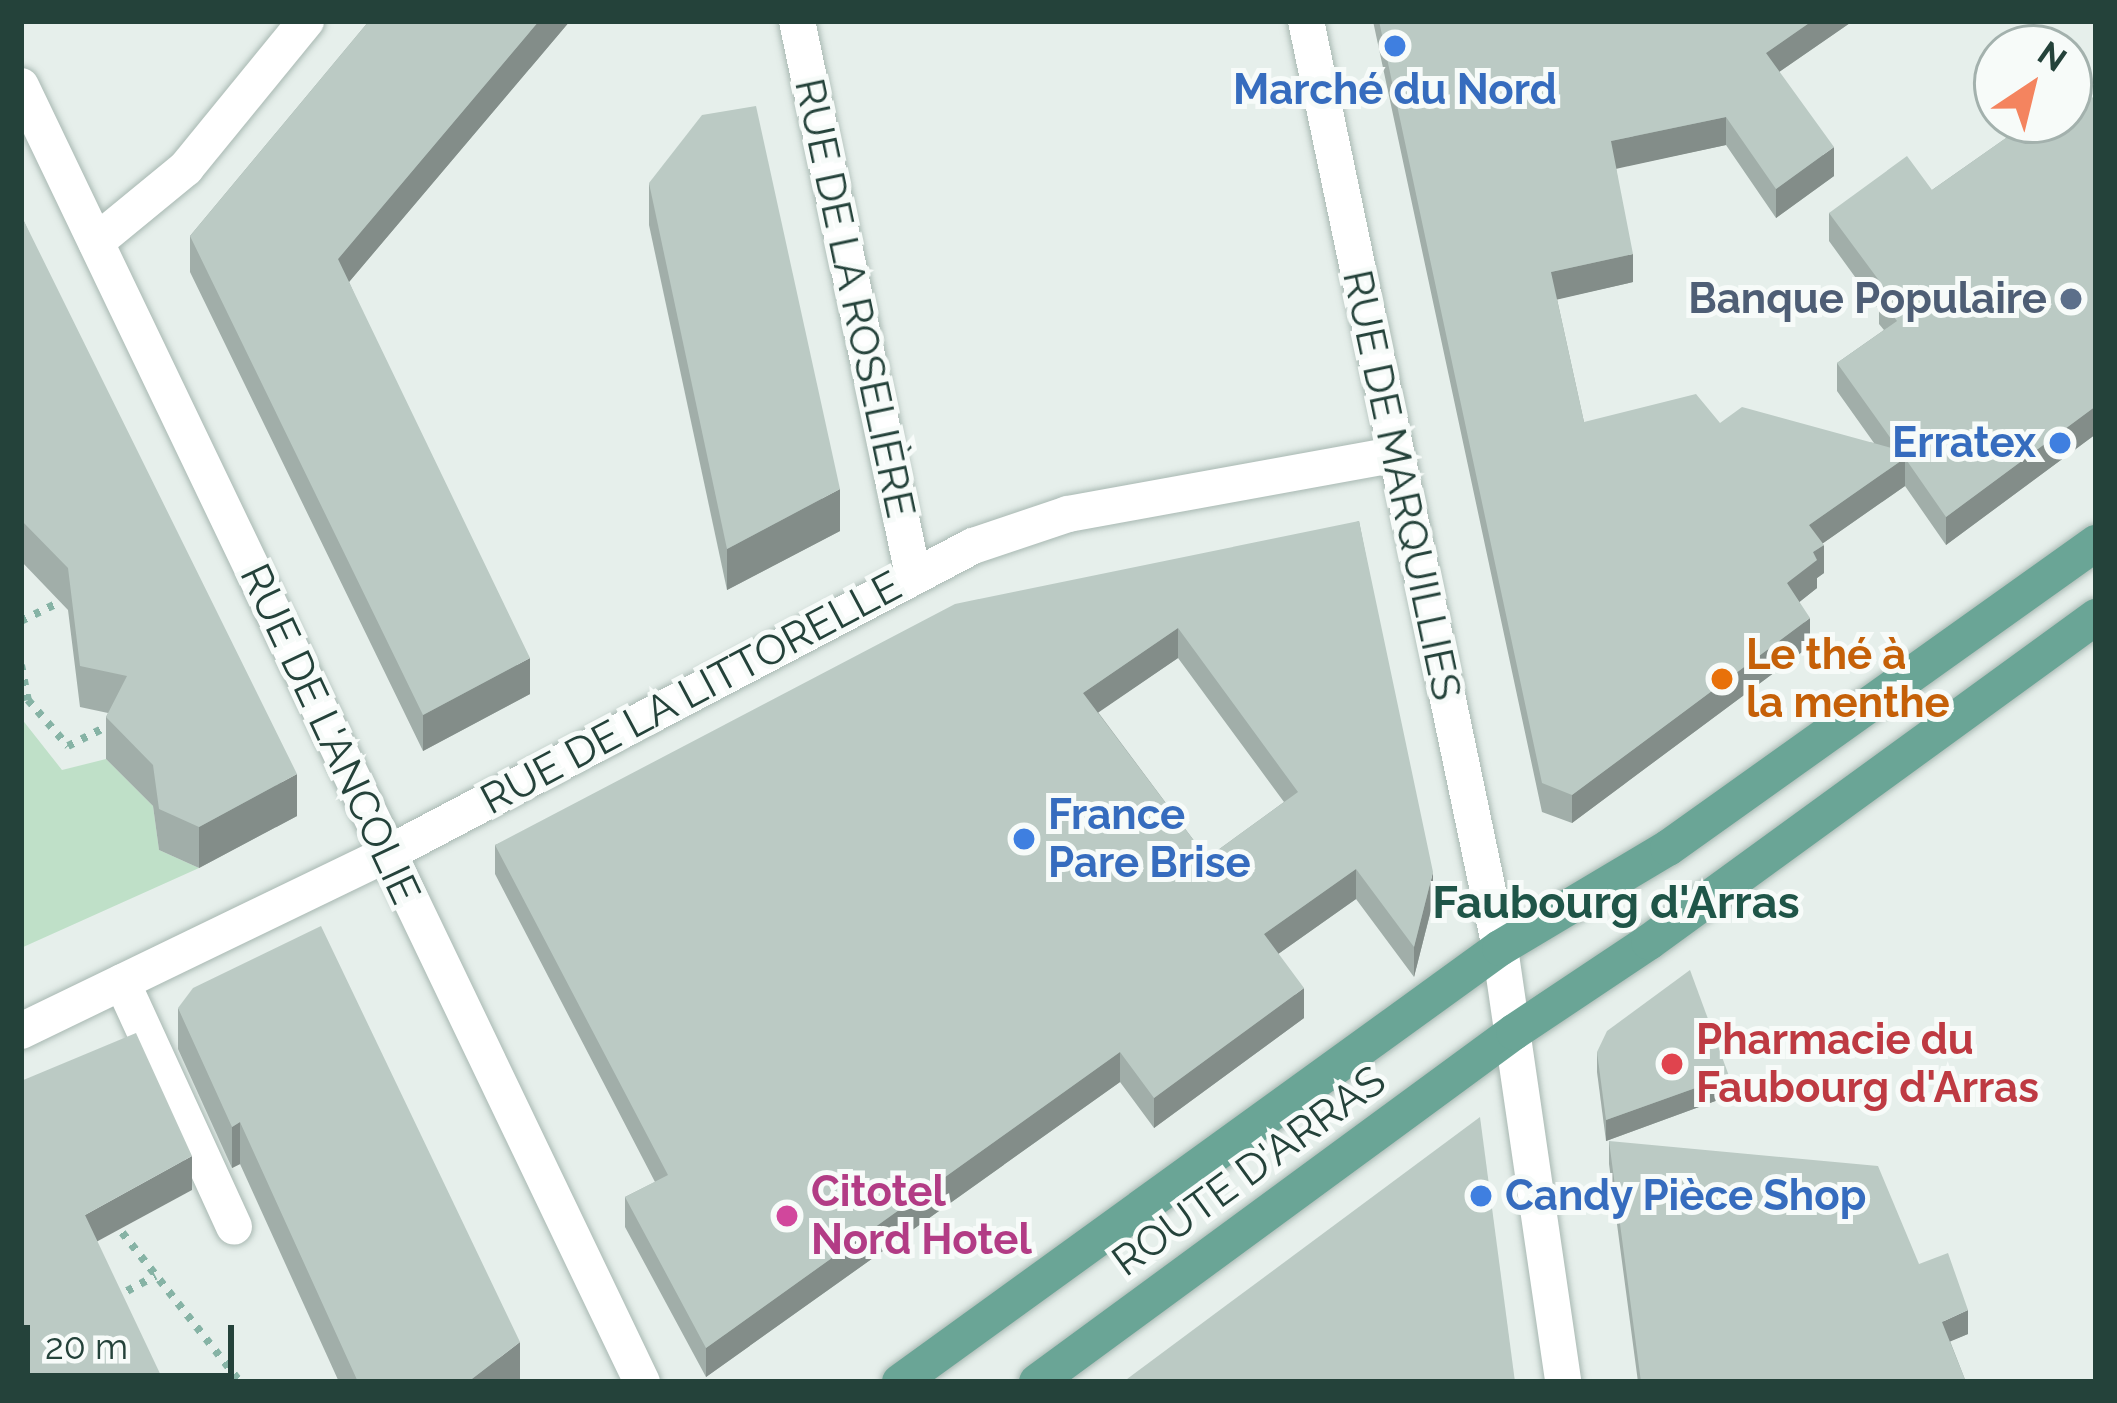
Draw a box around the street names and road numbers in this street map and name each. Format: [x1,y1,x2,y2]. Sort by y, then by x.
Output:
street label: RUE DE LA ROSELIÈRE [784,73,926,523]
street label: RUE DE MARQUILLIES [1332,265,1472,705]
street label: RUE DE L'ANCOLIE [229,556,431,912]
street label: RUE DE LA LITTORELLE [472,561,910,825]
street label: ROUTE D'ARRAS [1103,1055,1395,1287]

